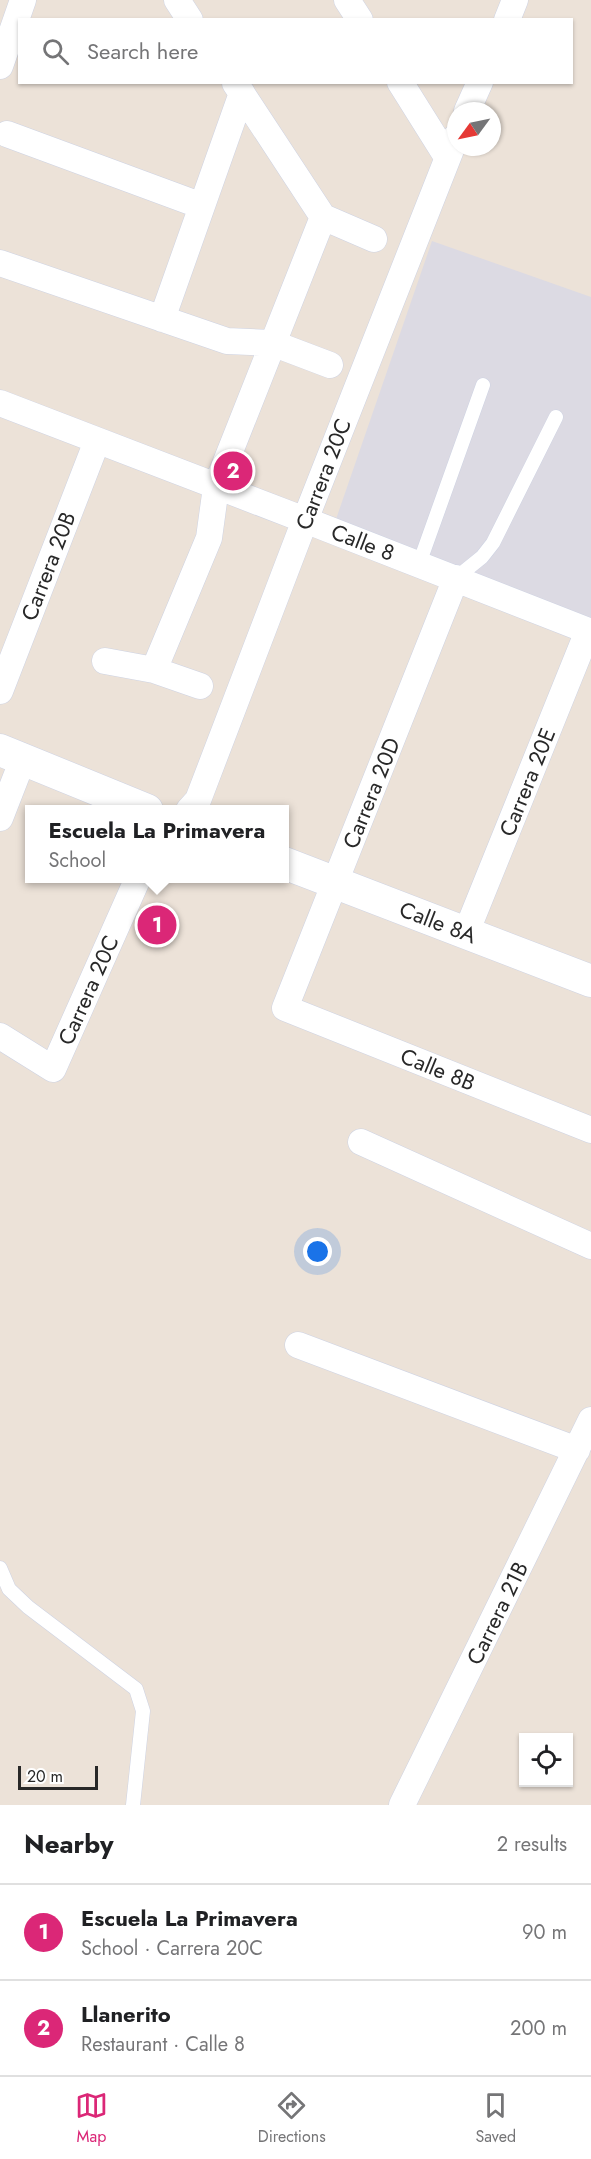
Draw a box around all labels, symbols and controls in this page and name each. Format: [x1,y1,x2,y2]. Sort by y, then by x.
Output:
search box [18,18,573,84]
icon: search [39,35,72,68]
text: Search here [87,35,198,67]
north arrow [447,102,501,156]
street label: Carrera 20C [287,414,359,534]
pin: 2 [214,448,252,494]
street label: Carrera 20B [13,507,83,625]
street label: Calle 8 [327,515,399,569]
street label: Carrera 20E [491,723,563,841]
street label: Carrera 20D [334,733,408,853]
popup [25,805,289,883]
text: Escuela La Primavera [49,814,265,846]
text: School [49,846,106,875]
street label: Calle 8A [395,893,481,951]
pin: 1 [138,902,176,948]
street label: Carrera 20C [50,930,126,1050]
street label: Calle 8B [396,1040,480,1098]
your location [303,1237,332,1266]
street label: Carrera 21B [458,1556,536,1670]
map controls [519,1733,573,1787]
button: locate [519,1733,573,1787]
scale bar [18,1763,98,1790]
text: 20 m [27,1765,63,1788]
text: Nearby [24,1825,113,1863]
text: 2 results [497,1830,567,1859]
text: Escuela La Primavera [81,1902,298,1934]
text: 1 [38,1918,49,1947]
text: 90 m [522,1918,567,1947]
text: School · Carrera 20C [81,1934,263,1963]
text: Llanerito [81,1998,171,2030]
text: 2 [37,2014,50,2043]
text: 200 m [510,2014,567,2043]
text: Restaurant · Calle 8 [81,2030,245,2059]
tab: Map [75,2089,108,2148]
tab: Directions [258,2089,326,2148]
tab: Saved [475,2089,516,2148]

